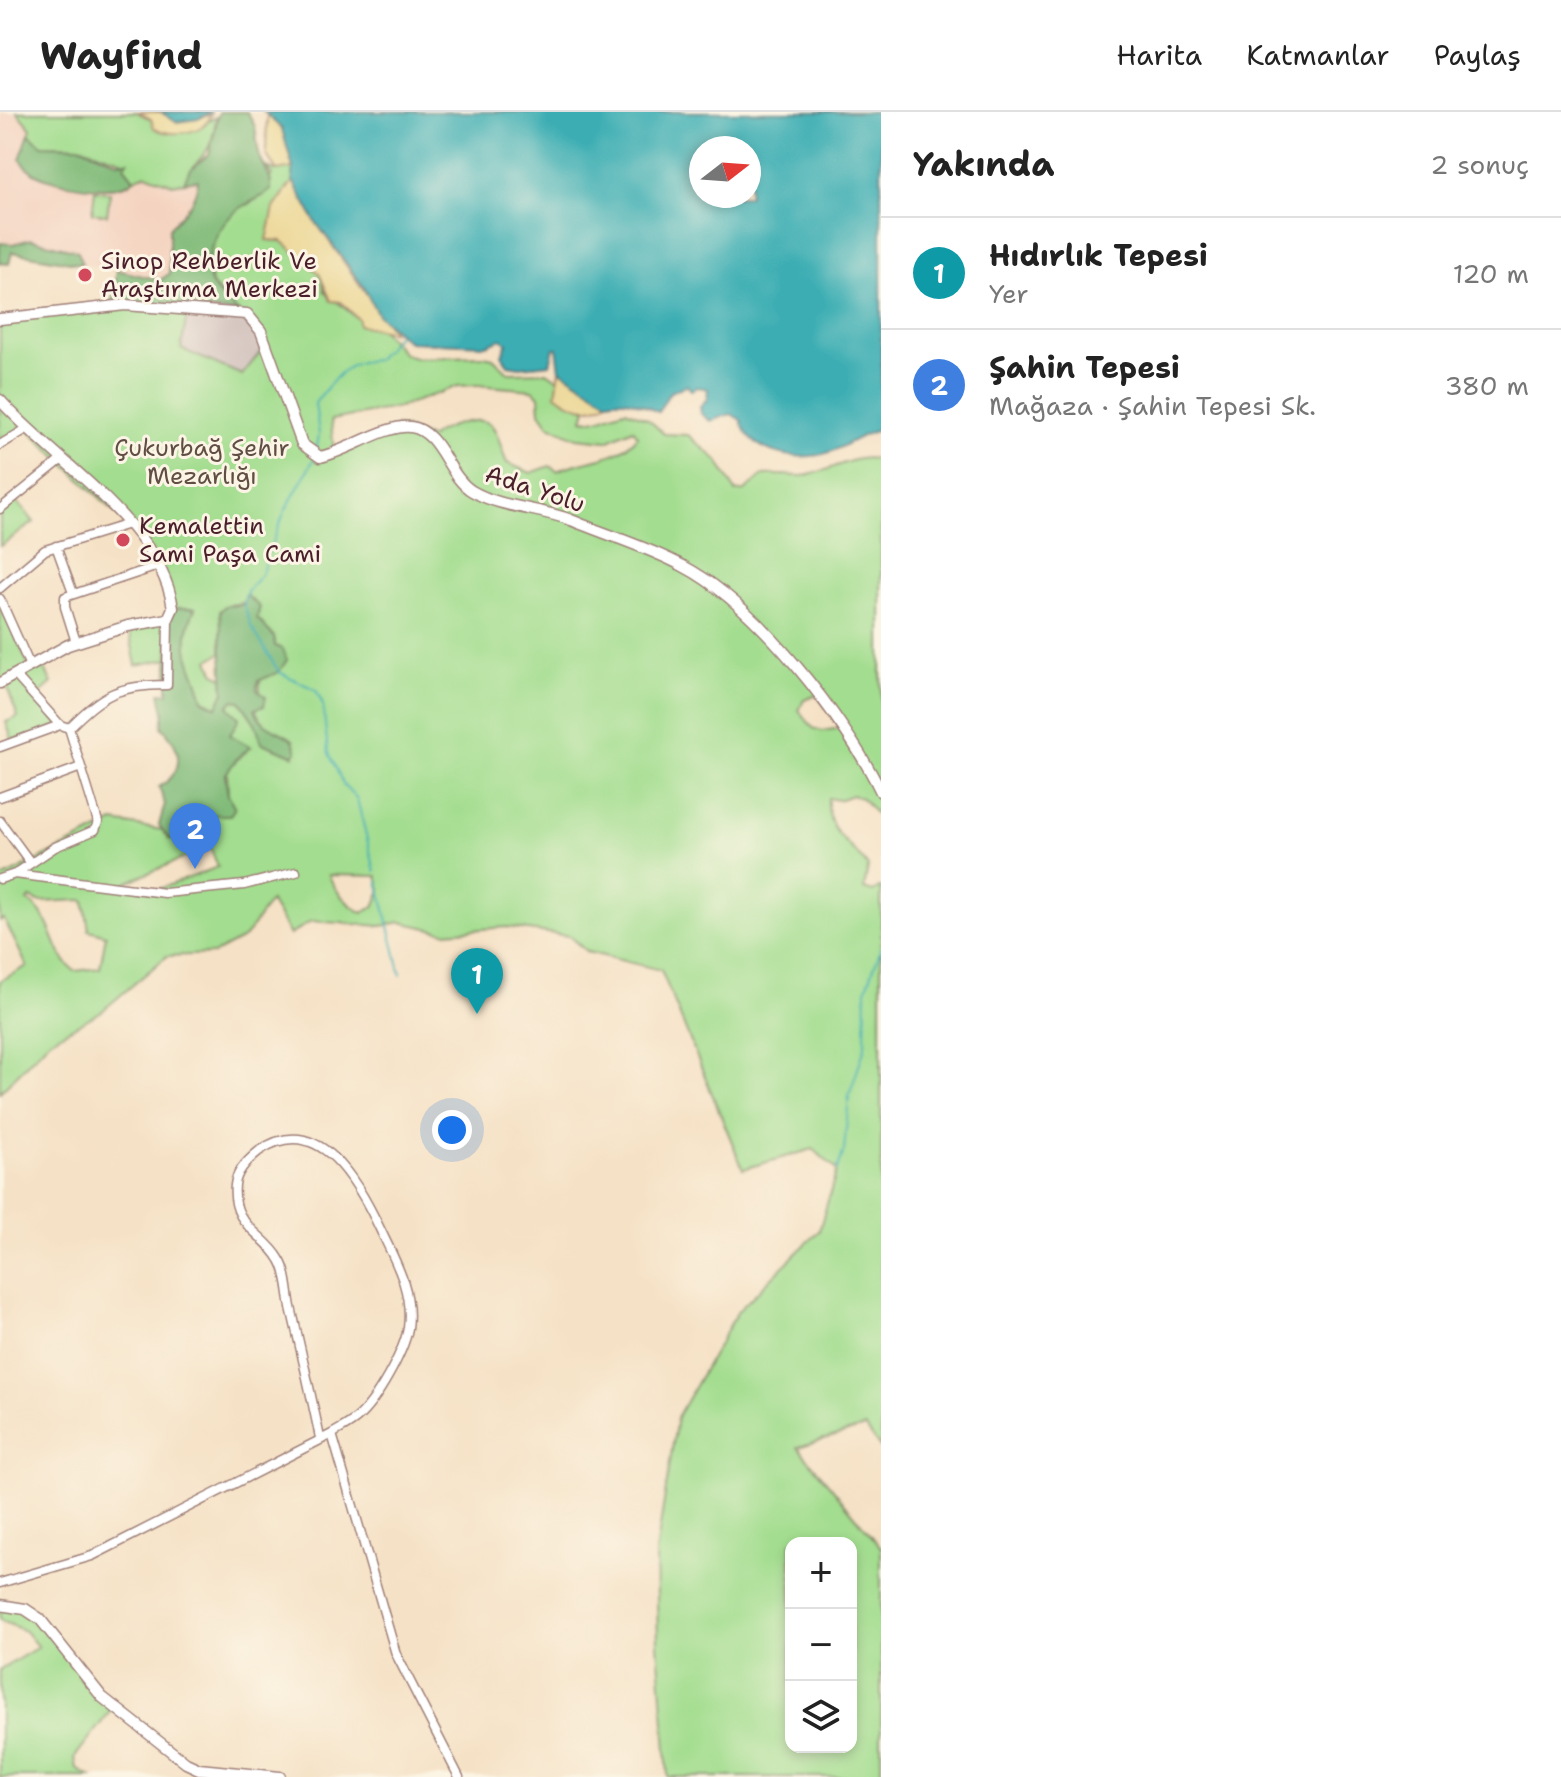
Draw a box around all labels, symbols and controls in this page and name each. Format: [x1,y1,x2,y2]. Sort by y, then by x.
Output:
text: Wayfind [40,30,203,81]
text: Harita [1116,36,1202,74]
text: Katmanlar [1246,36,1390,74]
text: Paylaş [1434,36,1521,74]
north arrow [689,136,761,208]
text: Yakında [913,141,1055,187]
text: 2 sonuç [1430,147,1529,182]
text: Hıdırlık Tepesi [989,235,1208,276]
place label: Sinop Rehberlik Ve Araştırma Merkezi [101,245,318,305]
text: 1 [933,256,945,291]
text: 120 m [1453,256,1529,291]
marker: Sinop Rehberlik Ve Araştırma Merkezi [76,266,94,284]
text: Yer [989,276,1029,311]
text: Şahin Tepesi [989,347,1180,388]
text: 2 [930,368,948,403]
text: 380 m [1444,368,1529,403]
text: Mağaza · Şahin Tepesi Sk. [989,388,1316,423]
park label: Çukurbağ Şehir Mezarlığı [114,432,290,492]
street label: Ada Yolu [481,458,589,520]
place label: Kemalettin Sami Paşa Cami [139,510,321,570]
marker: Kemalettin Sami Paşa Cami [114,531,132,549]
pin: 2 [169,803,221,869]
pin: 1 [451,948,503,1014]
your location [432,1110,472,1150]
map controls [785,1537,857,1753]
button: + [785,1537,857,1609]
button: − [785,1609,857,1681]
button: layers [785,1681,857,1753]

